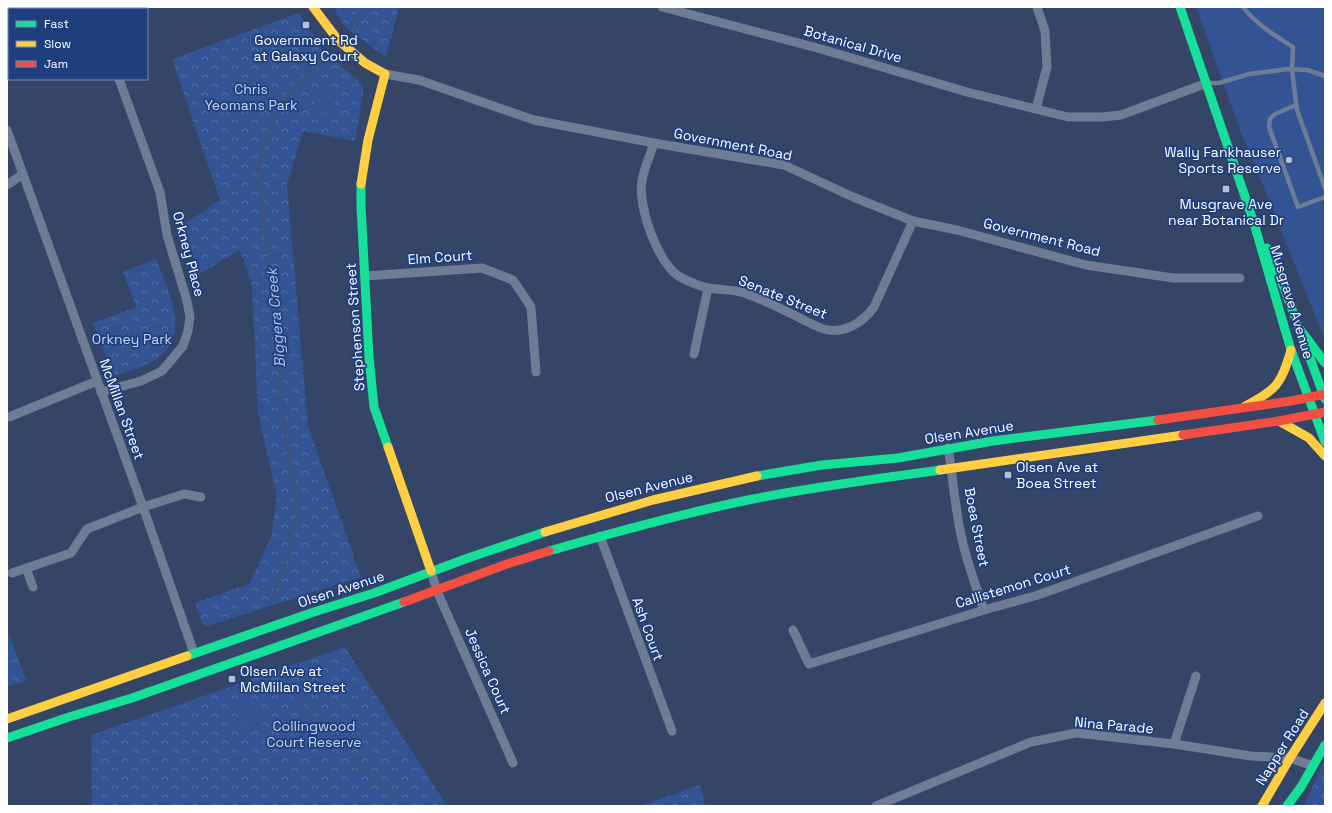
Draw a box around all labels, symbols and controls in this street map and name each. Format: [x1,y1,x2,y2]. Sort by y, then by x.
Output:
legend [8,8,148,80]
text: Fast [44,16,69,32]
marker: Government Rd at Galaxy Court [301,20,311,30]
street label: Botanical Drive [802,21,904,67]
place label: Government Rd at Galaxy Court [254,31,358,65]
text: Slow [44,36,71,52]
text: Jam [44,56,68,72]
park label: Chris Yeomans Park [204,80,298,114]
street label: Government Road [672,124,794,164]
place label: Wally Fankhauser Sports Reserve [1164,143,1281,177]
marker: Wally Fankhauser Sports Reserve [1284,155,1294,165]
marker: Musgrave Ave near Botanical Dr [1221,184,1231,194]
place label: Musgrave Ave near Botanical Dr [1168,195,1284,229]
street label: Orkney Place [169,209,209,299]
street label: Government Road [982,214,1102,260]
street label: Musgrave Avenue [1266,243,1318,361]
street label: Elm Court [407,246,473,268]
street label: Stephenson Street [342,262,368,392]
water label: Biggera Creek [261,265,289,369]
street label: Senate Street [736,271,830,323]
park label: Orkney Park [92,330,173,348]
street label: McMillan Street [95,356,149,462]
street label: Olsen Avenue [923,416,1015,448]
place label: Olsen Ave at Boea Street [1016,458,1098,492]
street label: Olsen Avenue [603,467,695,507]
marker: Olsen Ave at Boea Street [1003,470,1013,480]
street label: Boea Street [960,486,994,568]
street label: Callistemon Court [953,560,1073,612]
street label: Olsen Avenue [295,567,387,611]
street label: Ash Court [628,595,668,663]
street label: Jessica Court [461,625,515,717]
place label: Olsen Ave at McMillan Street [240,662,346,696]
marker: Olsen Ave at McMillan Street [227,674,237,684]
street label: Napper Road [1251,705,1313,789]
street label: Nina Parade [1074,713,1154,737]
park label: Collingwood Court Reserve [266,717,362,751]

